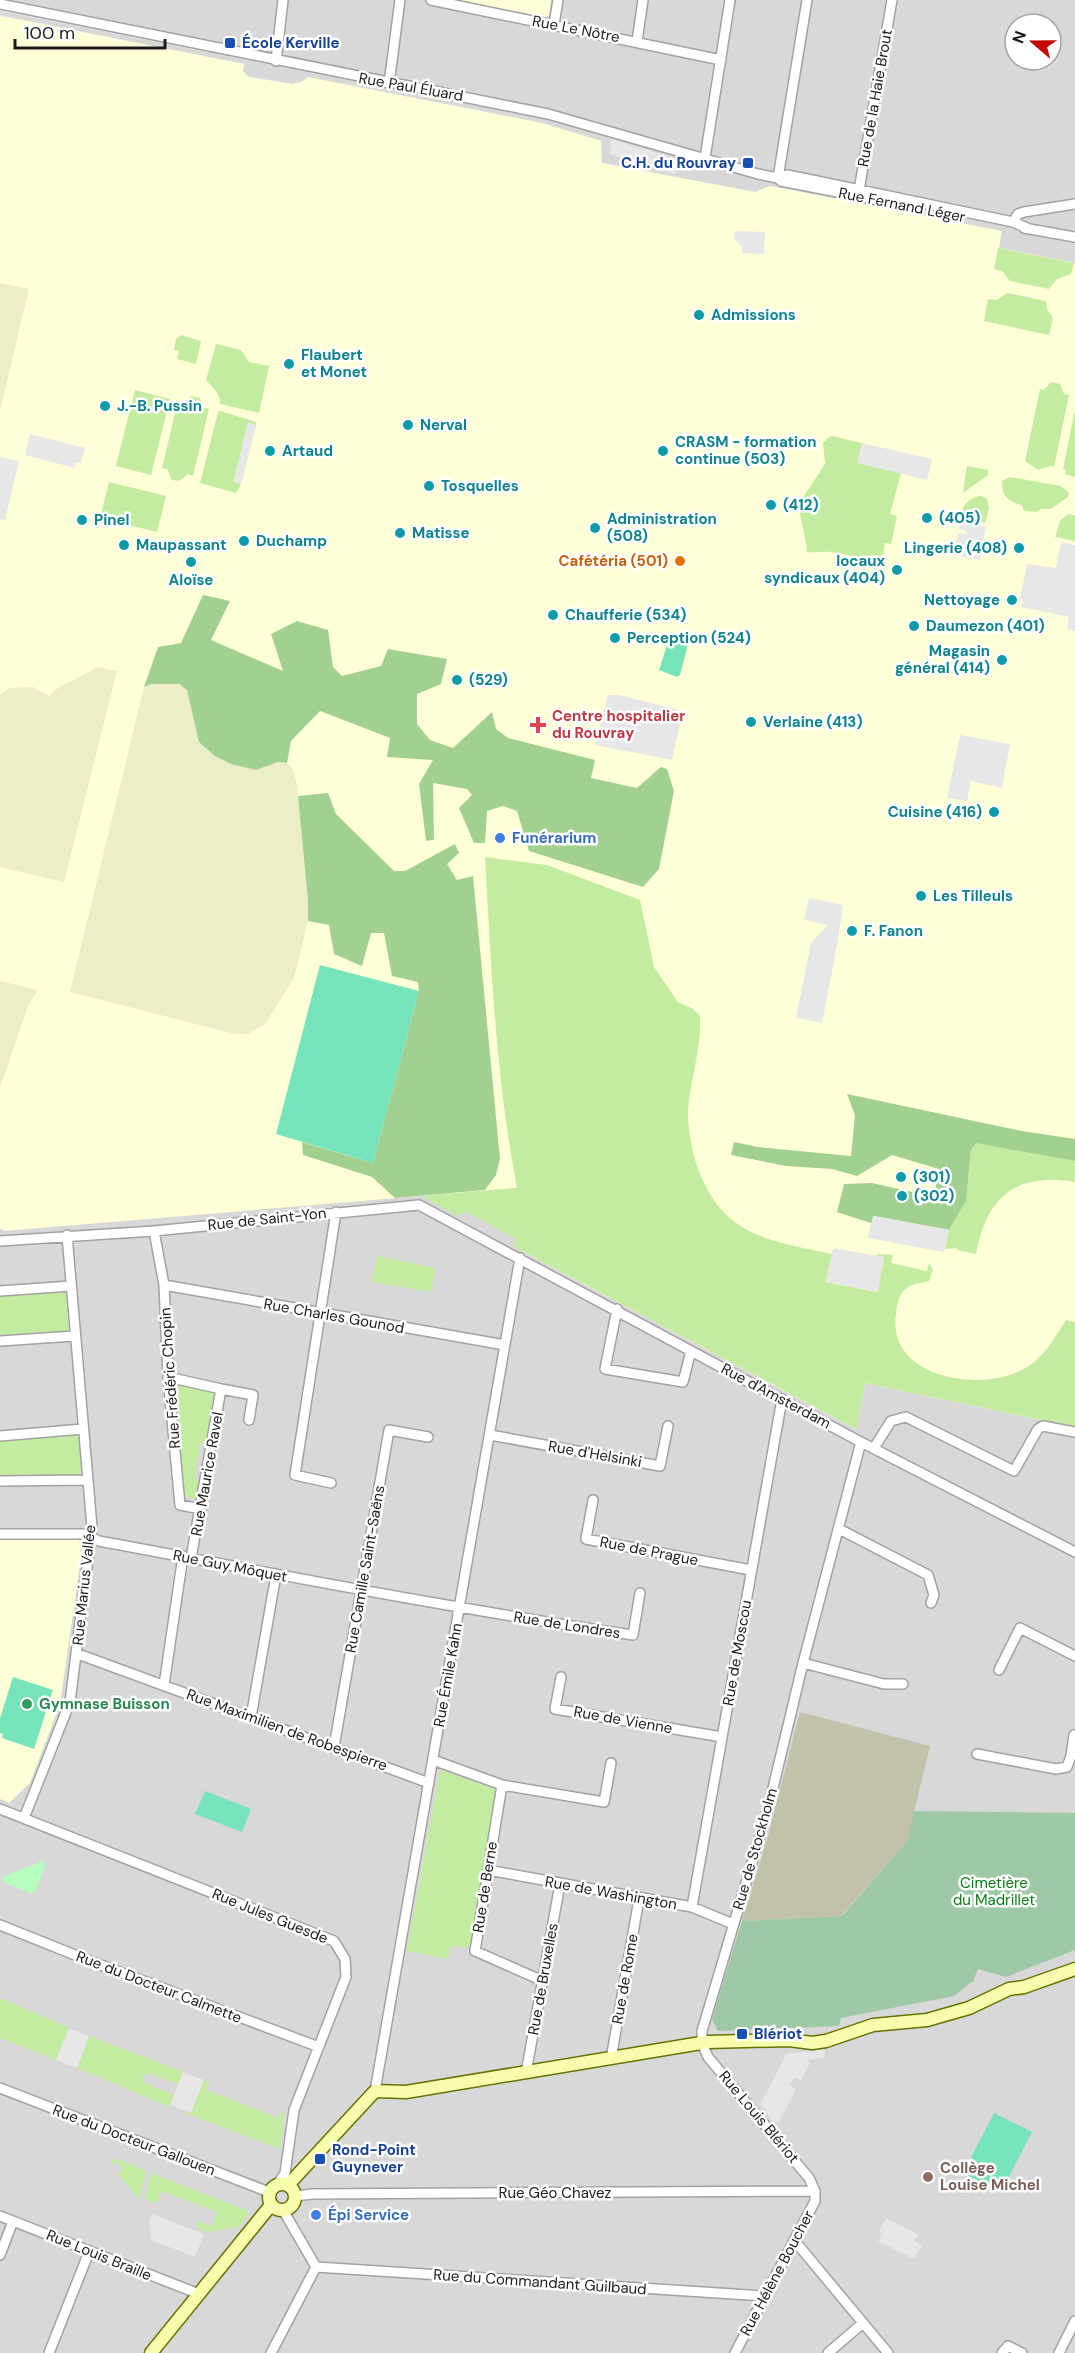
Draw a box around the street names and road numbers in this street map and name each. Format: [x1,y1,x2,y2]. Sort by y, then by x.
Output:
street label: Rue Le Nôtre [531,11,621,47]
street label: Rue de la Haie Brout [853,27,897,168]
street label: Rue Paul Éluard [357,68,465,106]
street label: Rue Fernand Léger [837,183,968,227]
street label: Rue de Saint-Yon [207,1203,327,1235]
street label: Rue Charles Gounod [262,1294,406,1338]
street label: Rue Frédéric Chopin [155,1307,185,1449]
street label: Rue d'Amsterdam [718,1359,834,1433]
street label: Rue Maurice Ravel [186,1410,228,1538]
street label: Rue d'Helsinki [547,1436,643,1472]
street label: Rue Camille Saint-Saëns [340,1484,390,1654]
street label: Rue Marius Vallée [68,1524,100,1646]
street label: Rue de Prague [598,1532,700,1570]
street label: Rue Guy Môquet [171,1545,289,1587]
street label: Rue de Moscou [718,1599,756,1707]
street label: Rue de Londres [512,1607,622,1643]
street label: Rue Émile Kahn [429,1621,467,1729]
street label: Rue Maximilien de Robespierre [184,1684,390,1776]
street label: Rue de Vienne [572,1701,674,1739]
street label: Rue de Stockholm [728,1786,782,1912]
street label: Rue de Berne [468,1840,502,1934]
street label: Rue de Washington [543,1872,679,1914]
street label: Rue Jules Guesde [209,1884,331,1948]
street label: Rue de Bruxelles [523,1921,563,2037]
street label: Rue de Rome [607,1932,643,2026]
street label: Rue du Docteur Calmette [73,1946,245,2028]
street label: Rue Louis Blériot [714,2067,804,2167]
street label: Rue du Docteur Gallouen [50,2100,218,2180]
street label: Rue Géo Chavez [499,2183,612,2203]
street label: Rue Hélène Boucher [735,2206,819,2339]
street label: Rue Louis Braille [43,2225,155,2285]
street label: Rue du Commandant Guilbaud [433,2265,647,2299]

